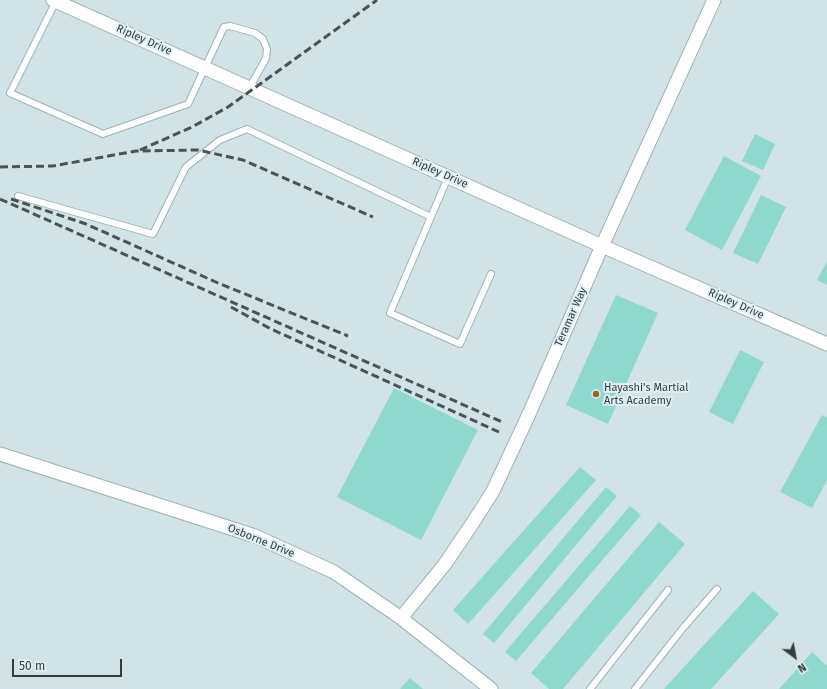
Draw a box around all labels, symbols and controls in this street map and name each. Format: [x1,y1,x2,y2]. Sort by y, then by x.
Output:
street label: Ripley Drive [114,22,174,58]
street label: Ripley Drive [410,155,470,191]
street label: Teramar Way [552,285,590,349]
street label: Ripley Drive [706,286,766,322]
place label: Hayashi's Martial Arts Academy [604,381,688,407]
marker: Hayashi's Martial Arts Academy [591,389,601,399]
street label: Osborne Drive [226,522,296,560]
north arrow [775,637,815,677]
scale bar [14,651,124,677]
text: 50 m [19,659,45,673]
text: N [795,660,808,675]

